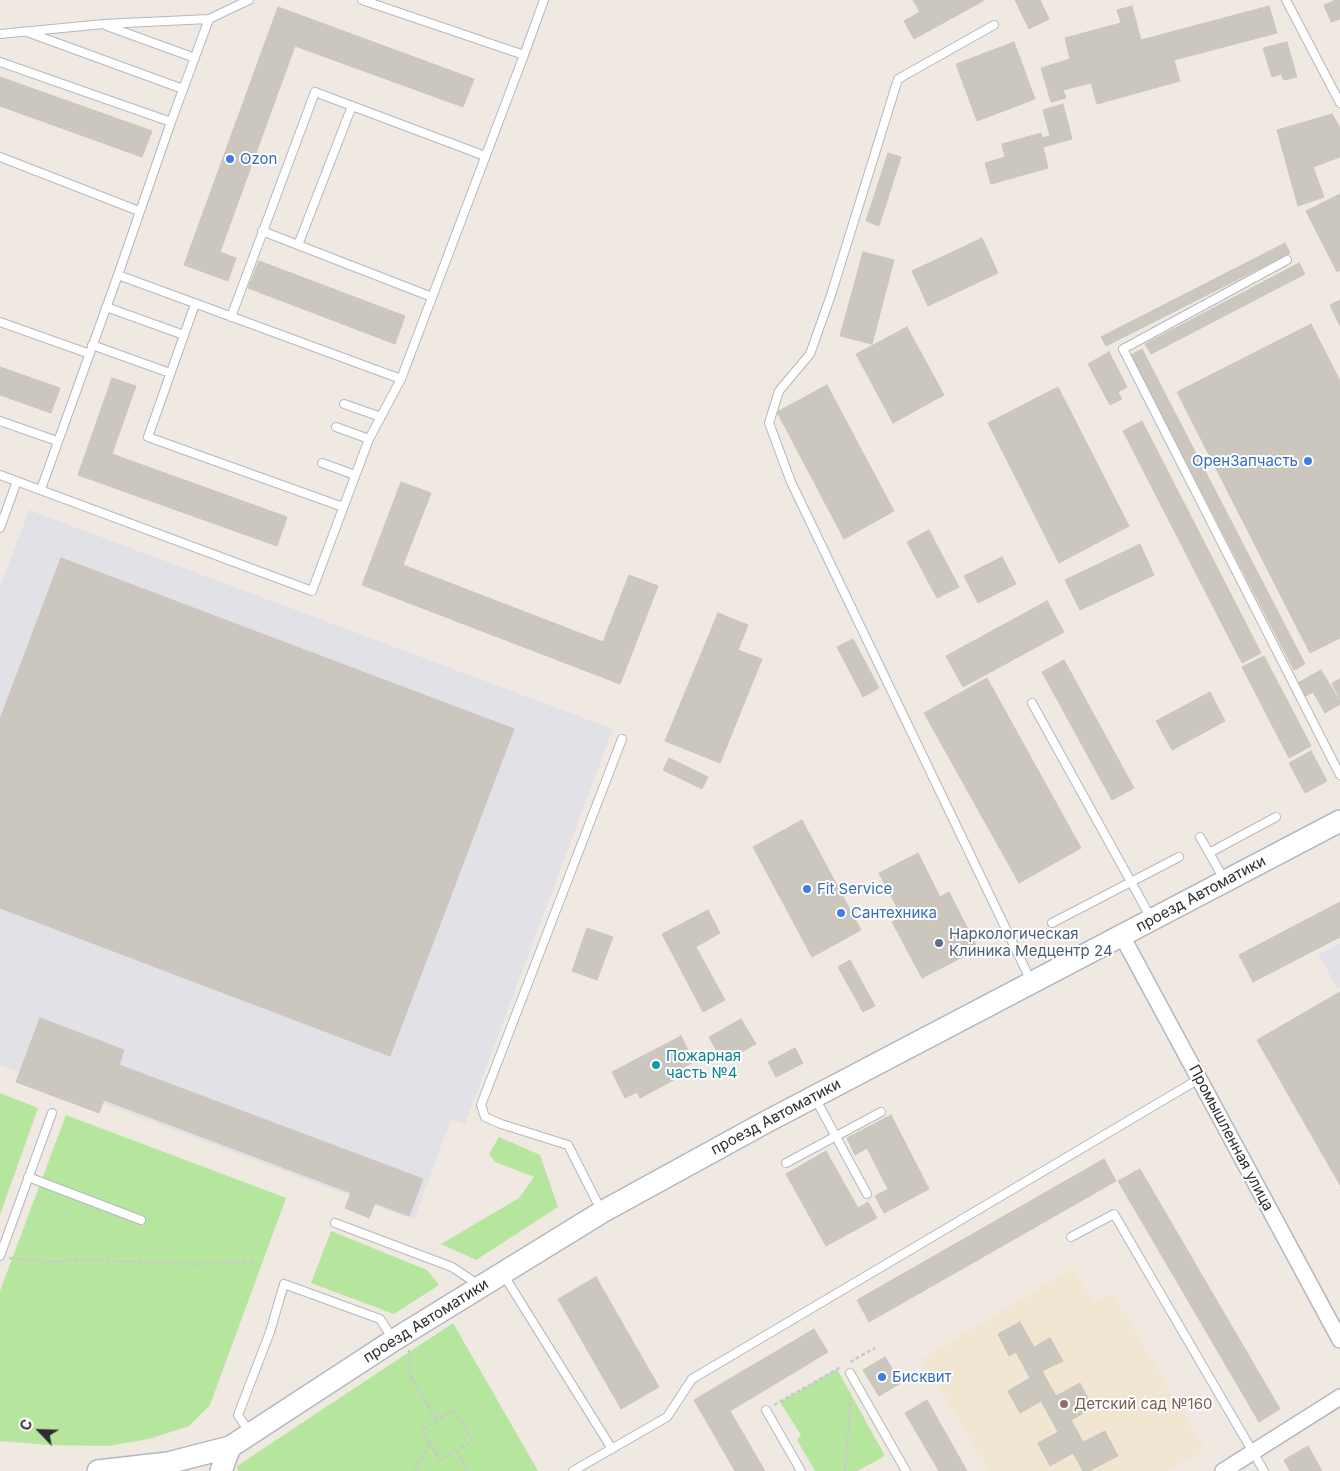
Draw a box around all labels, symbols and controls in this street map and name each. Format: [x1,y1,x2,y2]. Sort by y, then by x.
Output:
place label: Ozon [240,150,277,168]
marker: Ozon [224,153,236,165]
place label: ОренЗапчасть [1192,452,1298,470]
marker: ОренЗапчасть [1302,455,1314,467]
street label: проезд Автоматики [1133,852,1269,936]
place label: Fit Service [817,880,892,898]
marker: Fit Service [801,883,813,895]
place label: Сантехника [851,904,937,922]
marker: Сантехника [835,907,847,919]
place label: Наркологическая Клиника Медцентр 24 [949,925,1113,960]
marker: Наркологическая Клиника Медцентр 24 [933,937,945,949]
place label: Пожарная часть №4 [666,1047,741,1082]
marker: Пожарная часть №4 [650,1059,662,1071]
street label: Промышленная улица [1185,1062,1277,1214]
street label: проезд Автоматики [708,1075,844,1159]
street label: проезд Автоматики [360,1275,492,1367]
place label: Бисквит [892,1368,952,1386]
marker: Бисквит [876,1371,888,1383]
place label: Детский сад №160 [1074,1395,1212,1413]
marker: Детский сад №160 [1058,1398,1070,1410]
north arrow [15,1406,65,1456]
text: С [16,1417,36,1433]

